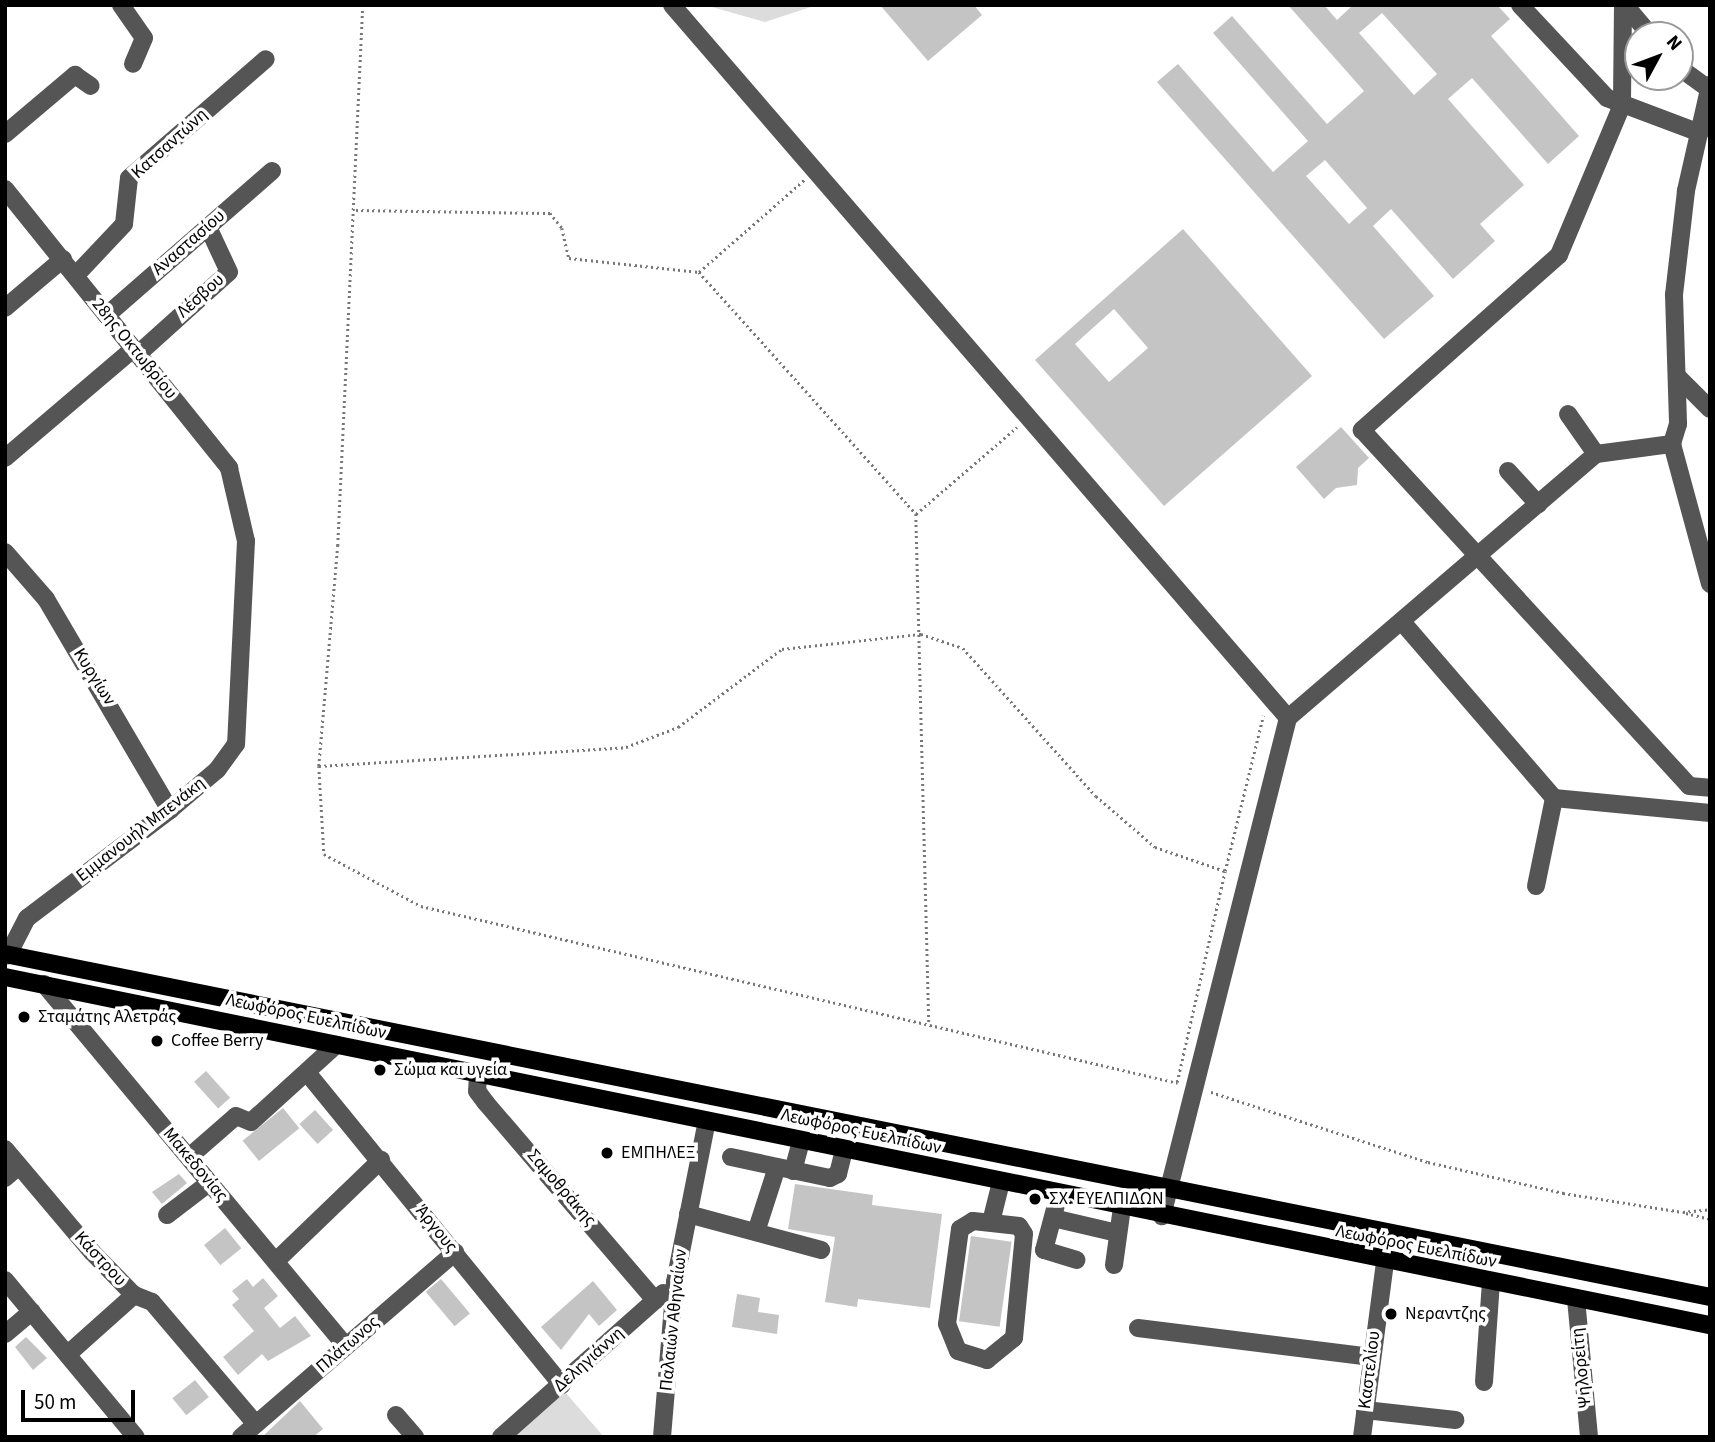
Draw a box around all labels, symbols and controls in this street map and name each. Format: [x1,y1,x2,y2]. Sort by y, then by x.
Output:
north arrow [1624,21,1694,91]
text: N [1659,30,1688,57]
street label: Κατσαντώνη [128,104,212,184]
street label: Αναστασίου [148,206,230,280]
street label: Λέσβου [173,269,229,323]
street label: 28ης Οκτωβρίου [87,294,181,404]
street label: Κυργίων [68,644,120,710]
street label: Εμμανουήλ Μπενάκη [72,773,210,887]
street label: Λεωφόρος Ευελπίδων [224,989,388,1045]
place label: Σταμάτης Αλετράς [38,1006,176,1028]
marker: Σταμάτης Αλετράς [16,1009,32,1025]
place label: Coffee Berry [171,1030,264,1052]
marker: Coffee Berry [149,1033,165,1049]
place label: Σώμα και υγεία [394,1059,507,1081]
marker: Σώμα και υγεία [372,1062,388,1078]
street label: Λεωφόρος Ευελπίδων [779,1104,943,1160]
street label: Μακεδονίας [158,1124,232,1206]
place label: ΕΜΠΗΛΕΞ [621,1142,695,1164]
street label: Σαμοθράκης [522,1145,600,1231]
marker: ΕΜΠΗΛΕΞ [599,1145,615,1161]
place label: ΣΧ. ΕΥΕΛΠΙΔΩΝ [1049,1188,1164,1210]
marker: ΣΧ. ΕΥΕΛΠΙΔΩΝ [1027,1191,1043,1207]
street label: Άργους [410,1201,462,1257]
street label: Λεωφόρος Ευελπίδων [1334,1221,1498,1273]
street label: Κάστρου [69,1227,131,1291]
street label: Παλαιών Αθηναίων [656,1248,692,1392]
place label: Νεραντζης [1405,1303,1486,1325]
marker: Νεραντζης [1383,1306,1399,1322]
street label: Πλάτωνος [312,1312,384,1378]
street label: Δεληγιάννη [549,1323,629,1397]
street label: Ψηλορείτη [1567,1327,1597,1409]
street label: Καστελίου [1354,1330,1386,1410]
scale bar [24,1376,138,1420]
text: 50 m [34,1387,76,1417]

